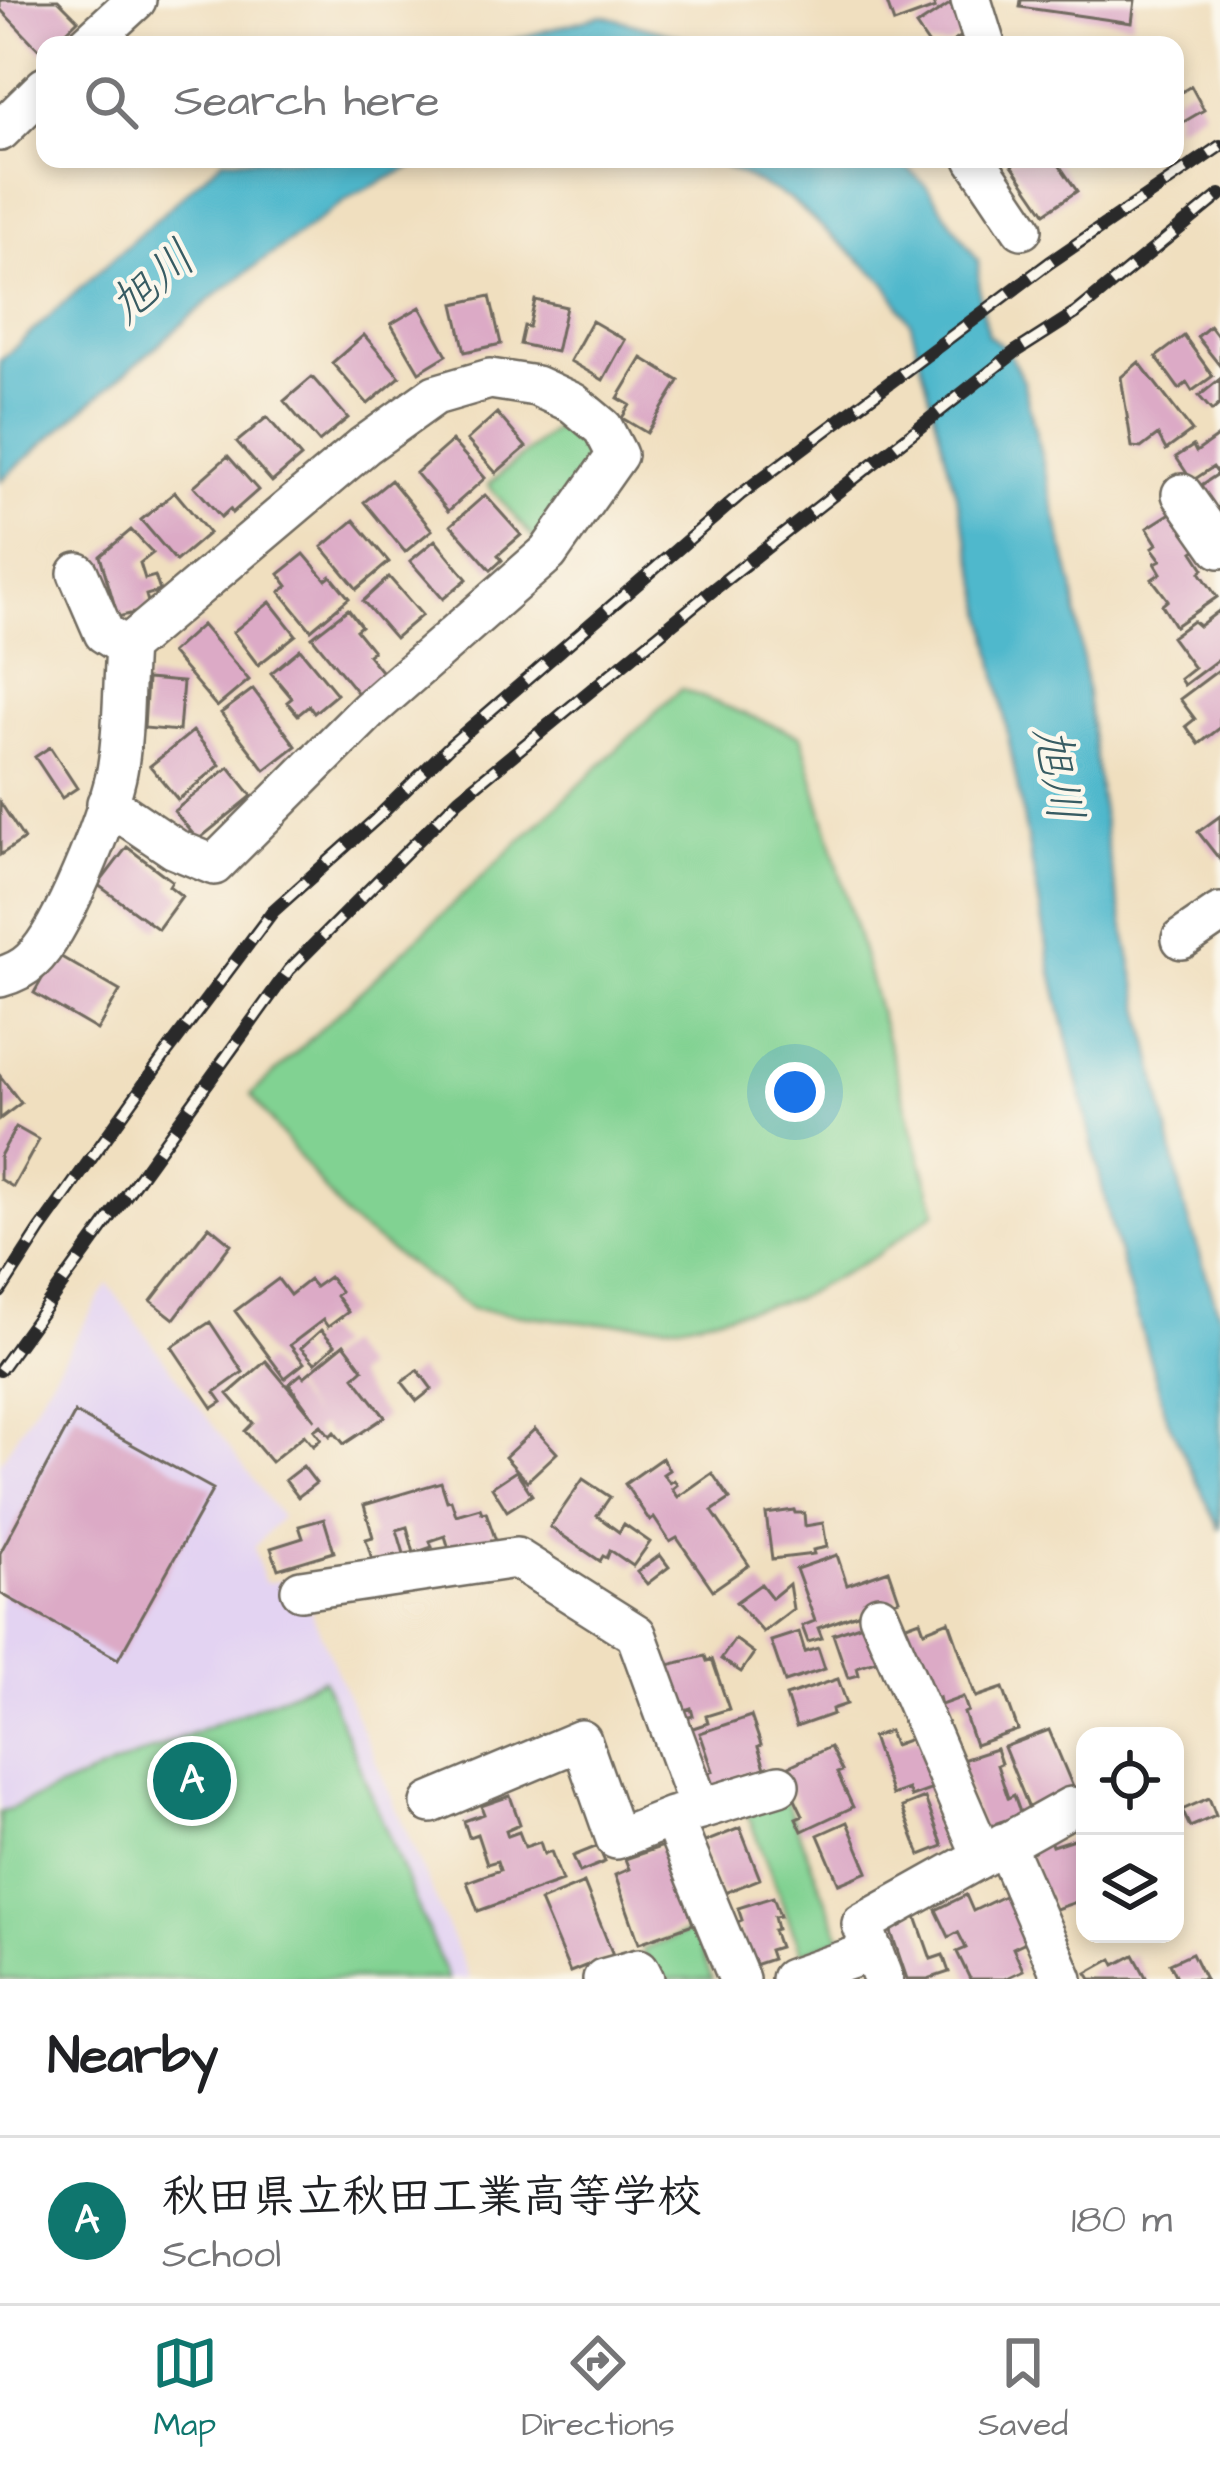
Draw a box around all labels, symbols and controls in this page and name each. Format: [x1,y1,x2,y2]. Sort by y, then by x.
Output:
search box [36,36,1184,168]
icon: search [78,69,144,135]
text: Search here [174,71,440,133]
water label: 旭川 [95,227,211,339]
water label: 旭川 [1016,721,1098,827]
your location [765,1062,825,1122]
map controls [1076,1727,1184,1943]
button: locate [1076,1727,1184,1835]
pin: A [153,1736,231,1826]
button: layers [1076,1835,1184,1943]
text: Nearby [48,2022,218,2093]
text: 秋田県立秋田工業高等学校 [162,2167,702,2229]
text: A [75,2194,99,2248]
text: 180 m [1071,2194,1172,2248]
text: School [162,2229,281,2283]
tab: Map [152,2330,218,2448]
tab: Directions [521,2330,675,2448]
tab: Saved [978,2330,1068,2448]

